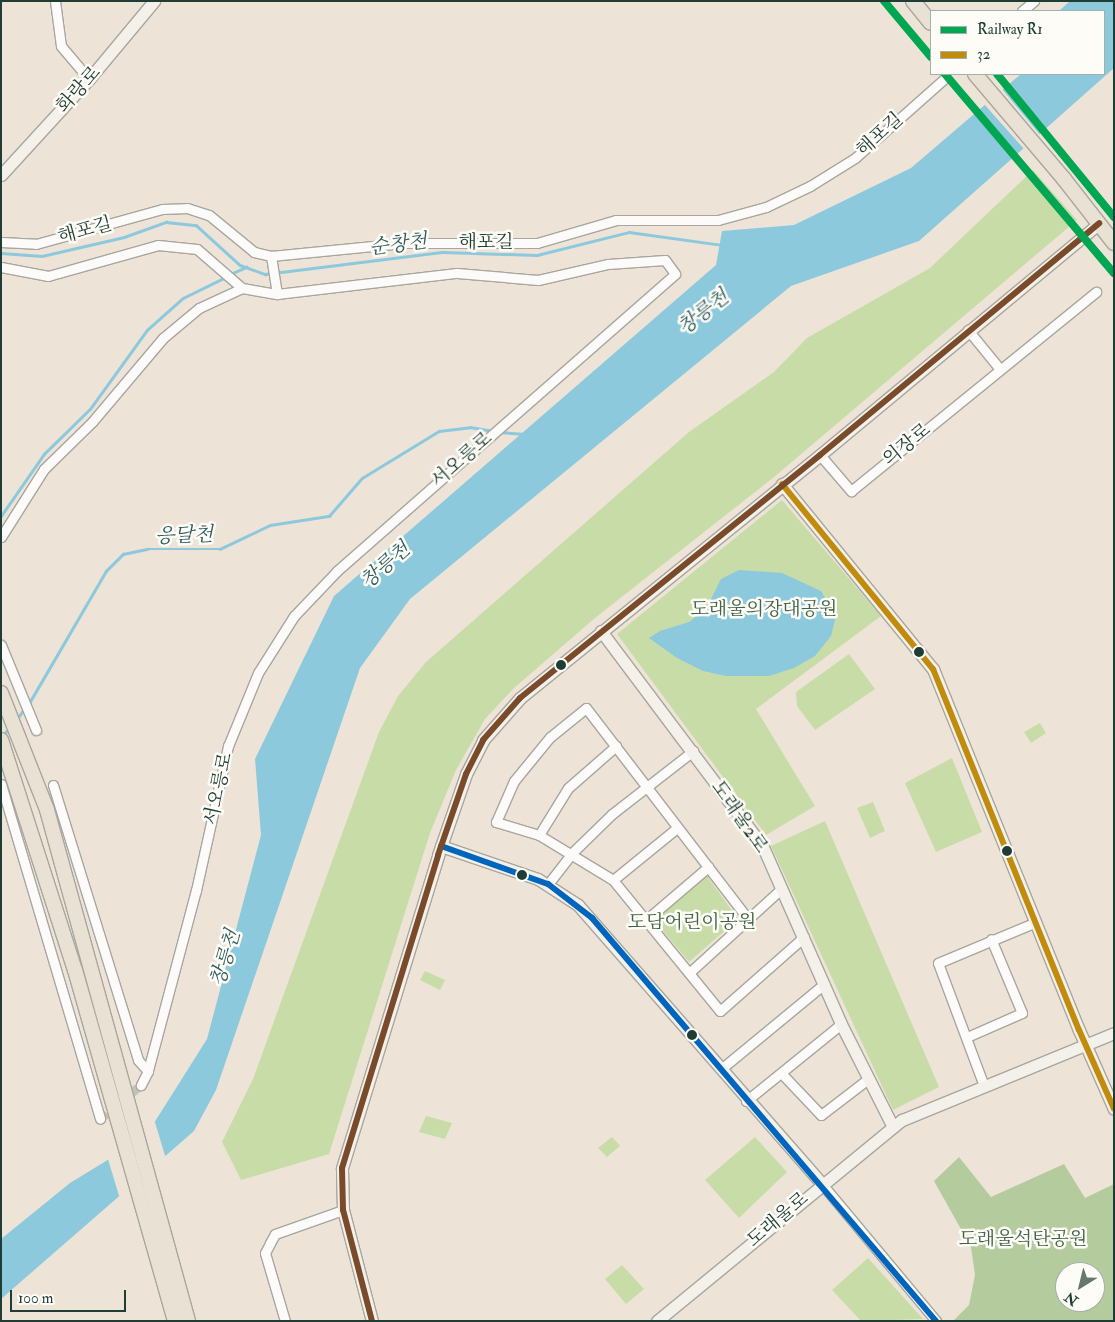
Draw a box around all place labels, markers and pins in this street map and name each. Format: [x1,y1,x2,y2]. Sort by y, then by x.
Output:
unlabelled marker [914,647,924,657]
unlabelled marker [556,660,566,670]
unlabelled marker [1002,846,1012,856]
unlabelled marker [517,870,527,880]
unlabelled marker [687,1030,697,1040]

